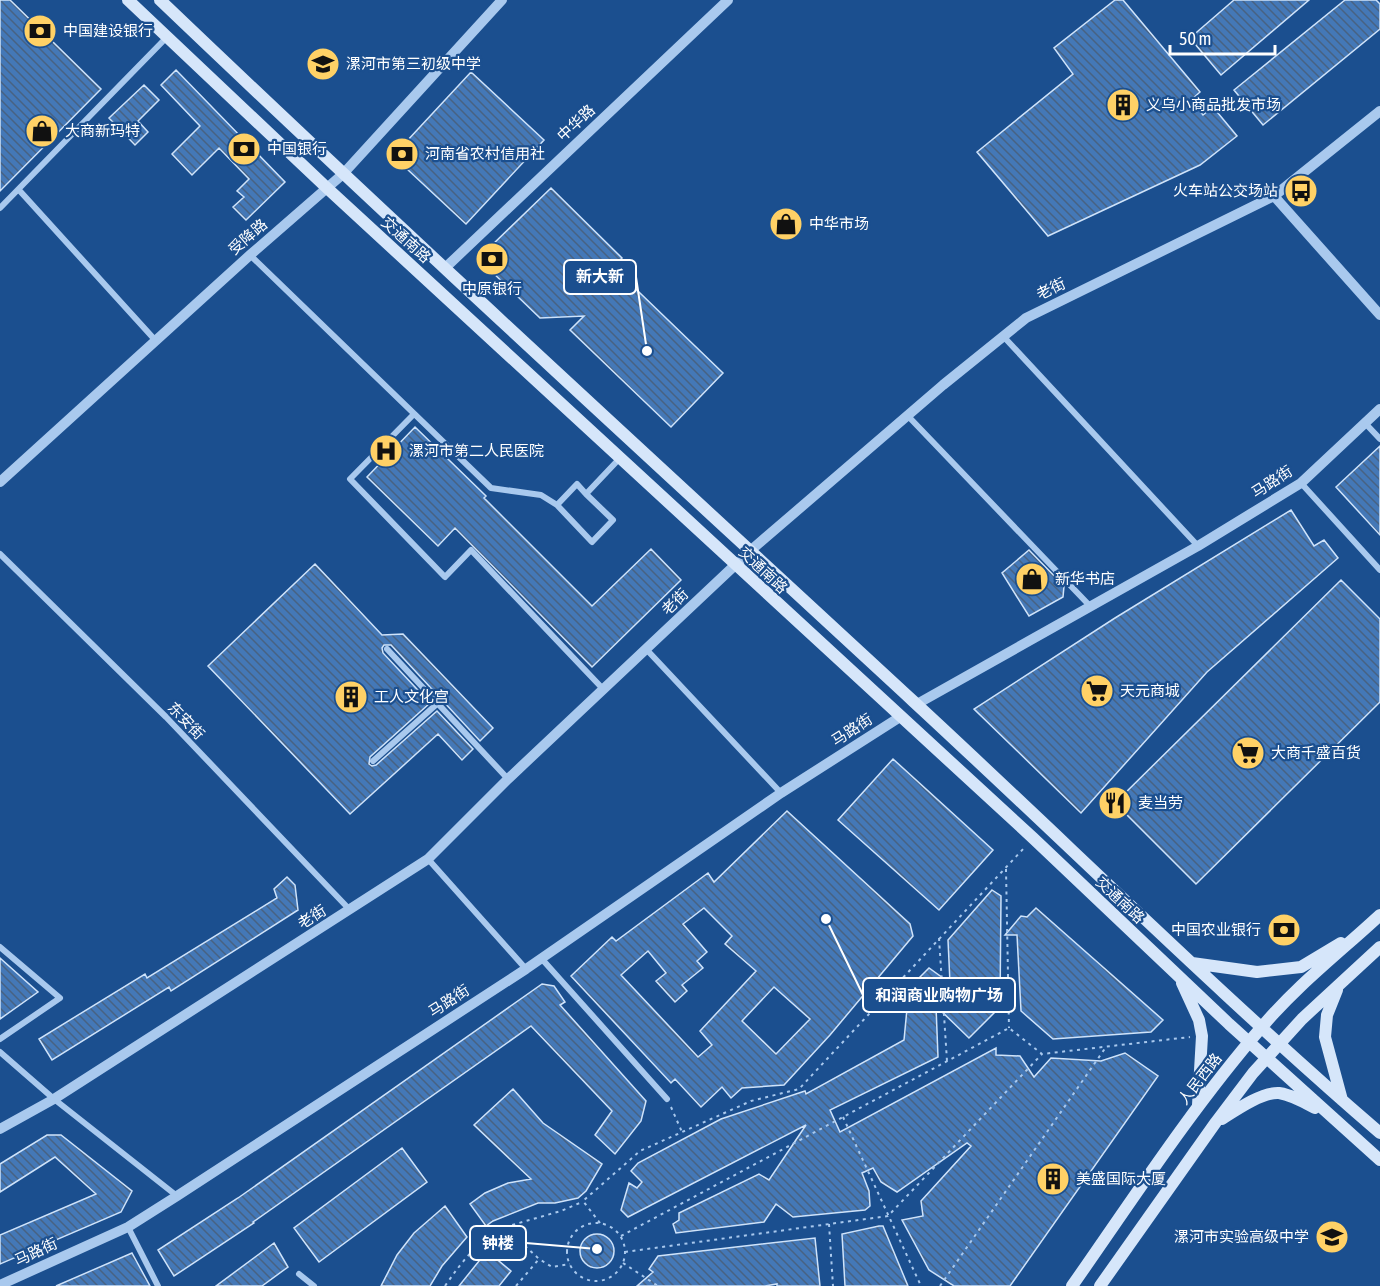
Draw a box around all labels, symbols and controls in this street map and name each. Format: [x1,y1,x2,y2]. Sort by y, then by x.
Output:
bank icon: 中国建设银行 [22,13,58,49]
scale bar [1170,18,1275,56]
place label: 中国建设银行 [63,22,153,39]
text: 50 m [1179,28,1211,49]
school or university icon: 漯河市第三初级中学 [305,46,341,82]
place label: 漯河市第三初级中学 [346,55,481,72]
building icon: 义乌小商品批发市场 [1105,87,1141,123]
place label: 义乌小商品批发市场 [1146,96,1281,113]
street label: 中华路 [553,101,598,144]
shop icon: 大商新玛特 [24,113,60,149]
place label: 大商新玛特 [65,122,140,139]
bank icon: 中国银行 [226,131,262,167]
bank icon: 河南省农村信用社 [384,136,420,172]
place label: 中国银行 [267,140,327,157]
place label: 河南省农村信用社 [425,145,545,162]
bus stop icon: 火车站公交场站 [1283,173,1319,209]
place label: 火车站公交场站 [1173,182,1278,199]
shop icon: 中华市场 [768,206,804,242]
street label: 交通南路 [378,213,434,266]
street label: 受降路 [225,215,270,258]
place label: 中华市场 [809,215,869,232]
bank icon: 中原银行 [474,241,510,277]
callout: 新大新 [564,260,636,294]
text: 新大新 [576,267,624,285]
street label: 老街 [1034,274,1068,303]
place label: 中原银行 [462,280,522,297]
hospital icon: 漯河市第二人民医院 [368,433,404,469]
place label: 漯河市第二人民医院 [409,442,544,459]
street label: 马路街 [1248,462,1295,501]
street label: 交通南路 [736,543,791,596]
shop icon: 新华书店 [1014,561,1050,597]
place label: 新华书店 [1055,570,1115,587]
street label: 老街 [658,585,691,618]
supermarket icon: 天元商城 [1079,673,1115,709]
building icon: 工人文化宫 [333,679,369,715]
place label: 天元商城 [1120,682,1180,699]
place label: 工人文化宫 [374,688,449,705]
street label: 东安街 [165,699,208,743]
street label: 马路街 [828,710,875,749]
supermarket icon: 大商千盛百货 [1230,735,1266,771]
place label: 大商千盛百货 [1271,744,1361,761]
restaurant icon: 麦当劳 [1097,785,1133,821]
place label: 麦当劳 [1138,794,1183,811]
street label: 交通南路 [1093,873,1148,926]
street label: 老街 [295,901,329,932]
bank icon: 中国农业银行 [1266,912,1302,948]
place label: 中国农业银行 [1171,921,1261,938]
callout: 和润商业购物广场 [863,978,1015,1012]
street label: 马路街 [425,981,472,1020]
text: 和润商业购物广场 [875,986,1003,1004]
street label: 人民西路 [1174,1050,1225,1108]
building icon: 美盛国际大厦 [1035,1161,1071,1197]
place label: 美盛国际大厦 [1076,1170,1166,1187]
school or university icon: 漯河市实验高级中学 [1314,1219,1350,1255]
callout: 钟楼 [470,1226,526,1260]
place label: 漯河市实验高级中学 [1174,1228,1309,1245]
street label: 马路街 [12,1234,60,1269]
text: 钟楼 [482,1234,514,1252]

